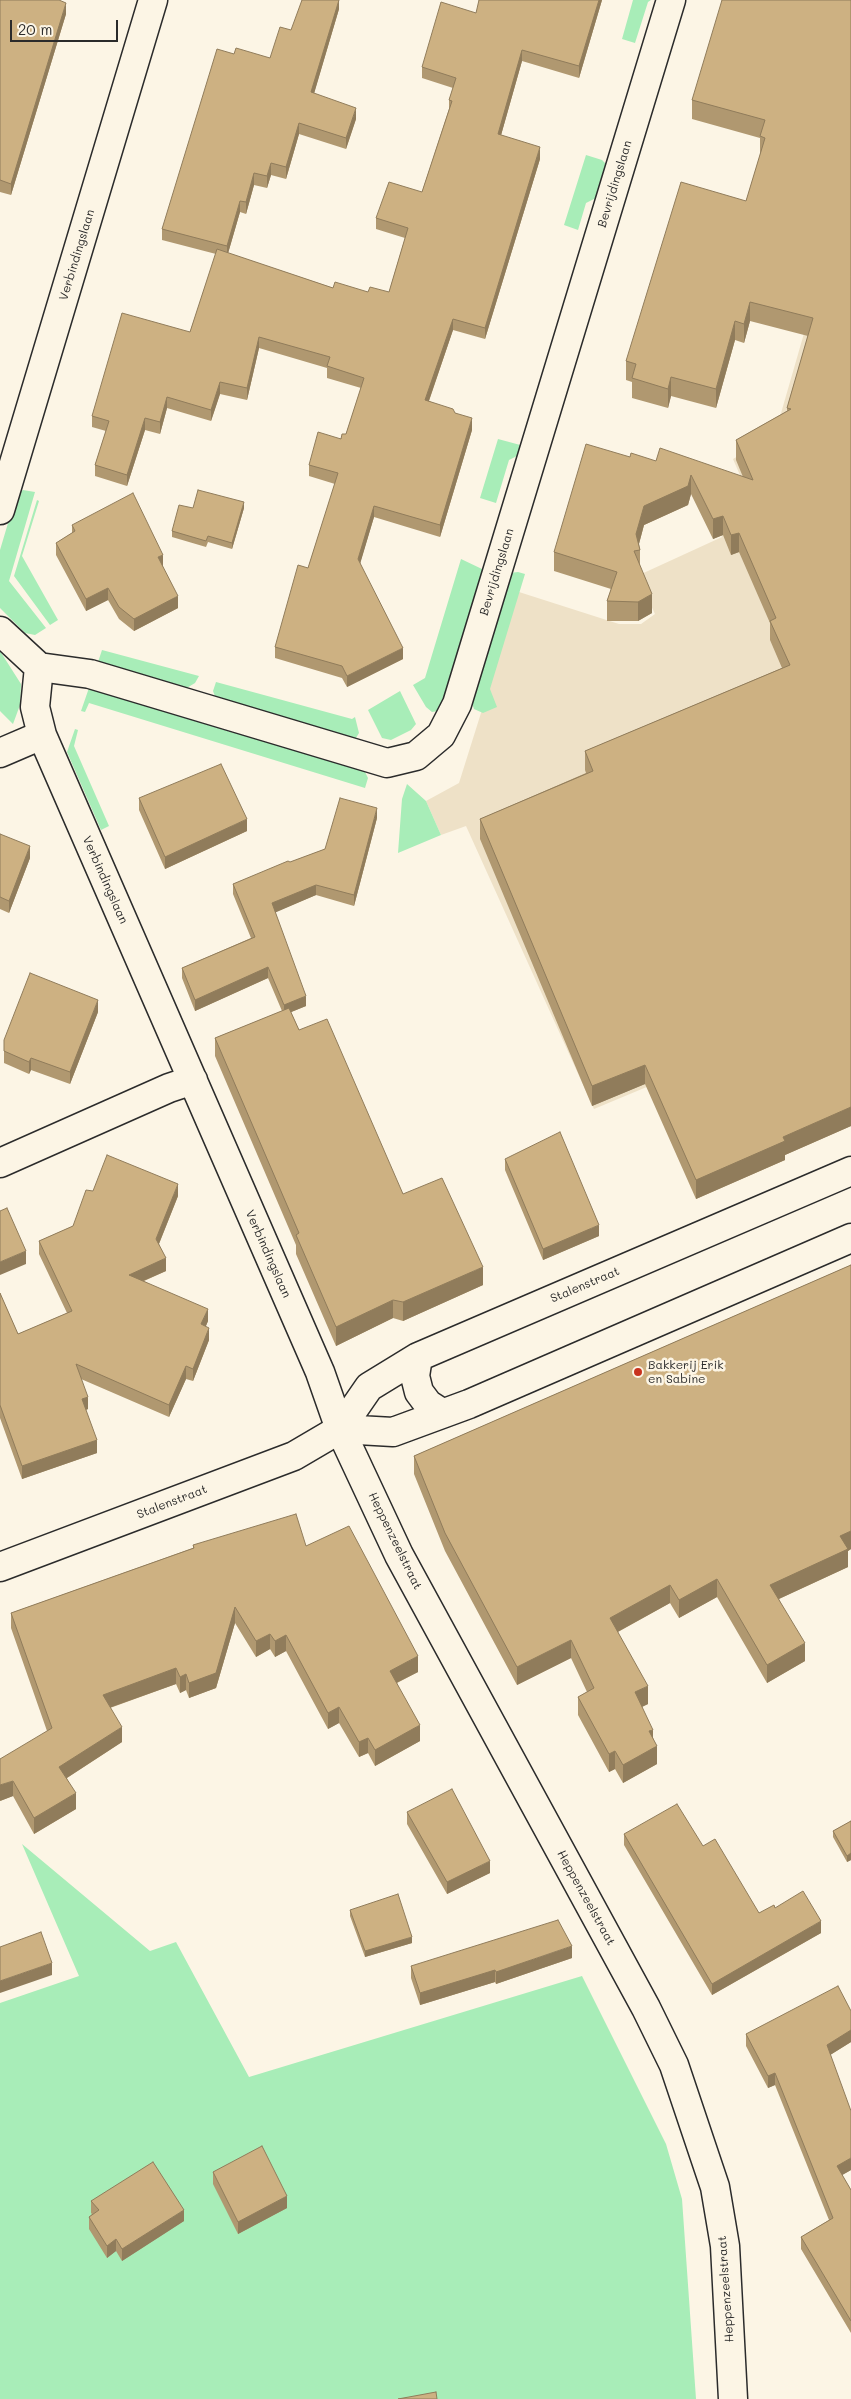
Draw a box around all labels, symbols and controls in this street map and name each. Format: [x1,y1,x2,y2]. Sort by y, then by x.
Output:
scale bar [12,10,120,42]
text: 20 m [18,19,52,39]
street label: Bevrijdingslaan [595,139,635,229]
street label: Verbindingslaan [56,208,98,302]
street label: Bevrijdingslaan [477,527,517,617]
street label: Verbindingslaan [79,834,131,926]
street label: Verbindingslaan [242,1208,294,1300]
street label: Stalenstraat [548,1264,622,1306]
place label: Bakkerij Erik en Sabine [648,1358,724,1386]
marker: Bakkerij Erik en Sabine [632,1366,644,1378]
street label: Stalenstraat [135,1482,209,1522]
street label: Heppenzeelstraat [365,1490,425,1592]
street label: Heppenzeelstraat [554,1848,618,1948]
street label: Heppenzeelstraat [715,2235,737,2343]

